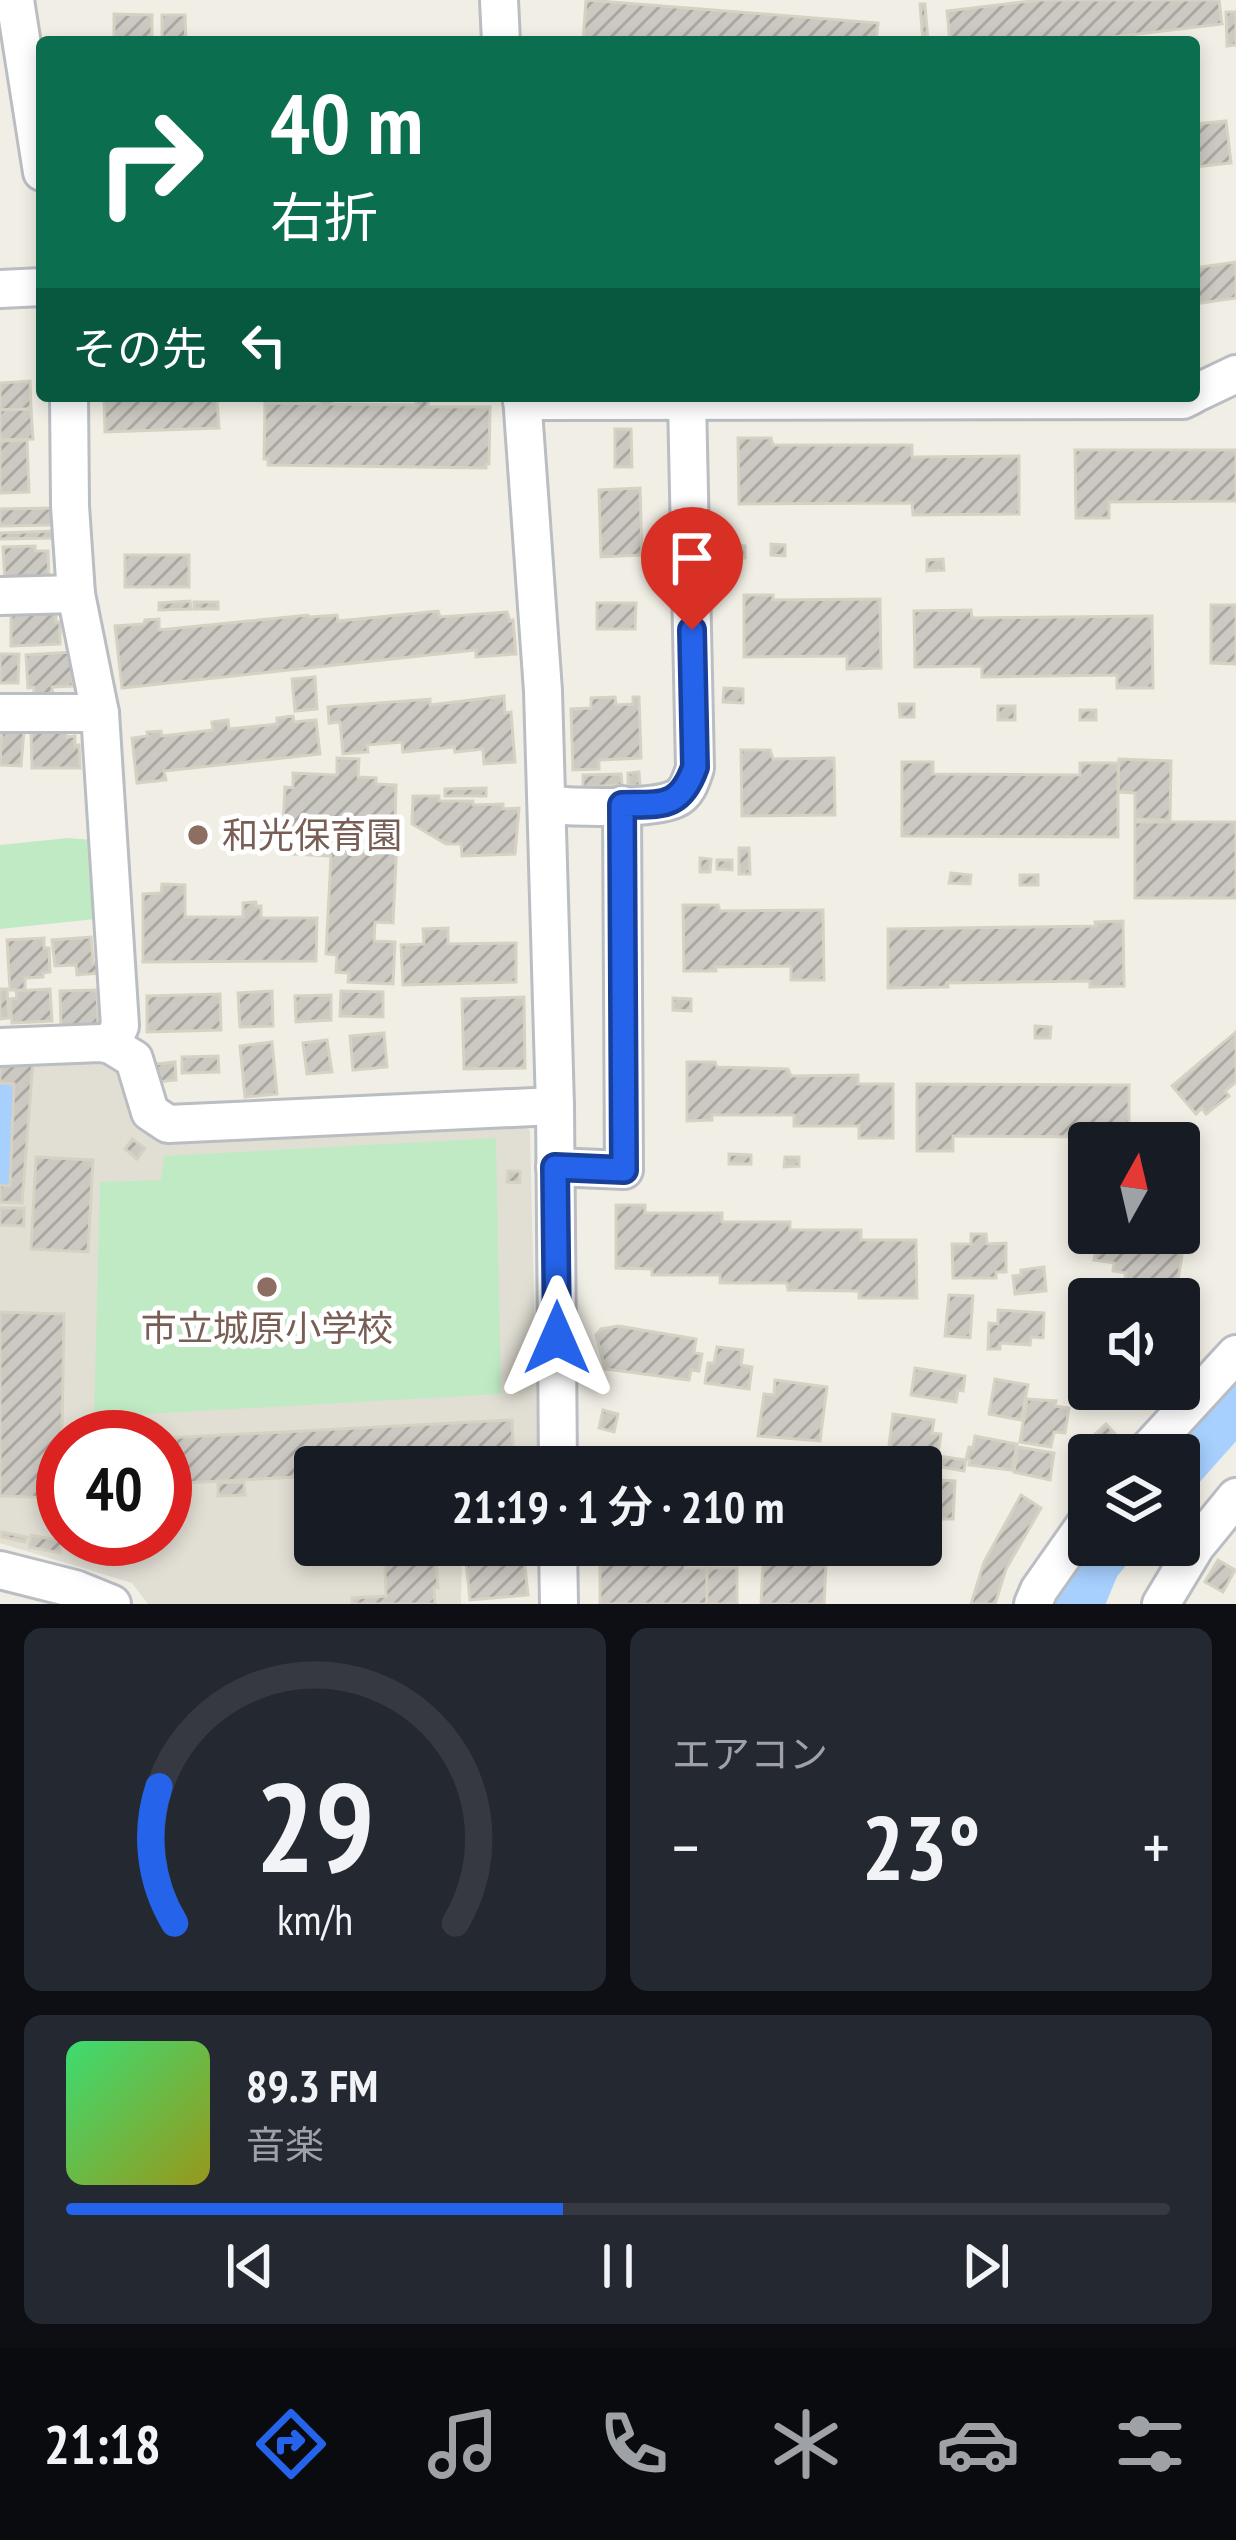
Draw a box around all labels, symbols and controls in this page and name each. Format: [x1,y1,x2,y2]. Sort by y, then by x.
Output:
text: 40 m [270,68,423,177]
icon: right [72,84,228,240]
text: 右折 [270,182,378,252]
icon: left [231,312,297,378]
text: その先 [72,319,207,377]
pin [641,507,743,630]
icon: arrive [659,525,725,591]
place label: 和光保育園 [222,811,402,858]
marker: 和光保育園 [185,822,211,848]
north arrow [1068,1122,1200,1254]
map controls [1068,1122,1200,1566]
marker: 市立城原小学校 [254,1274,280,1300]
position arrow [494,1275,620,1401]
button: sound [1068,1278,1200,1410]
place label: 市立城原小学校 [141,1304,393,1351]
speed limit sign: 40 [36,1410,192,1566]
button: layers [1068,1434,1200,1566]
text: 21:19 · 1 分 · 210 m [452,1477,784,1535]
text: エアコン [672,1728,828,1779]
text: 29 [255,1745,375,1906]
text: 23° [862,1788,980,1905]
text: − [672,1804,699,1889]
text: + [1143,1804,1170,1889]
text: km/h [277,1890,353,1946]
text: 89.3 FM [246,2056,378,2114]
text: 音楽 [246,2119,324,2170]
icon: previous [217,2233,283,2299]
icon: pause [585,2233,651,2299]
icon: next [953,2233,1019,2299]
icon: directions [249,2402,333,2486]
icon: music [421,2402,505,2486]
icon: phone [592,2402,676,2486]
icon: climate [764,2402,848,2486]
icon: car [936,2402,1020,2486]
icon: filters [1108,2402,1192,2486]
text: 21:18 [44,2409,161,2479]

